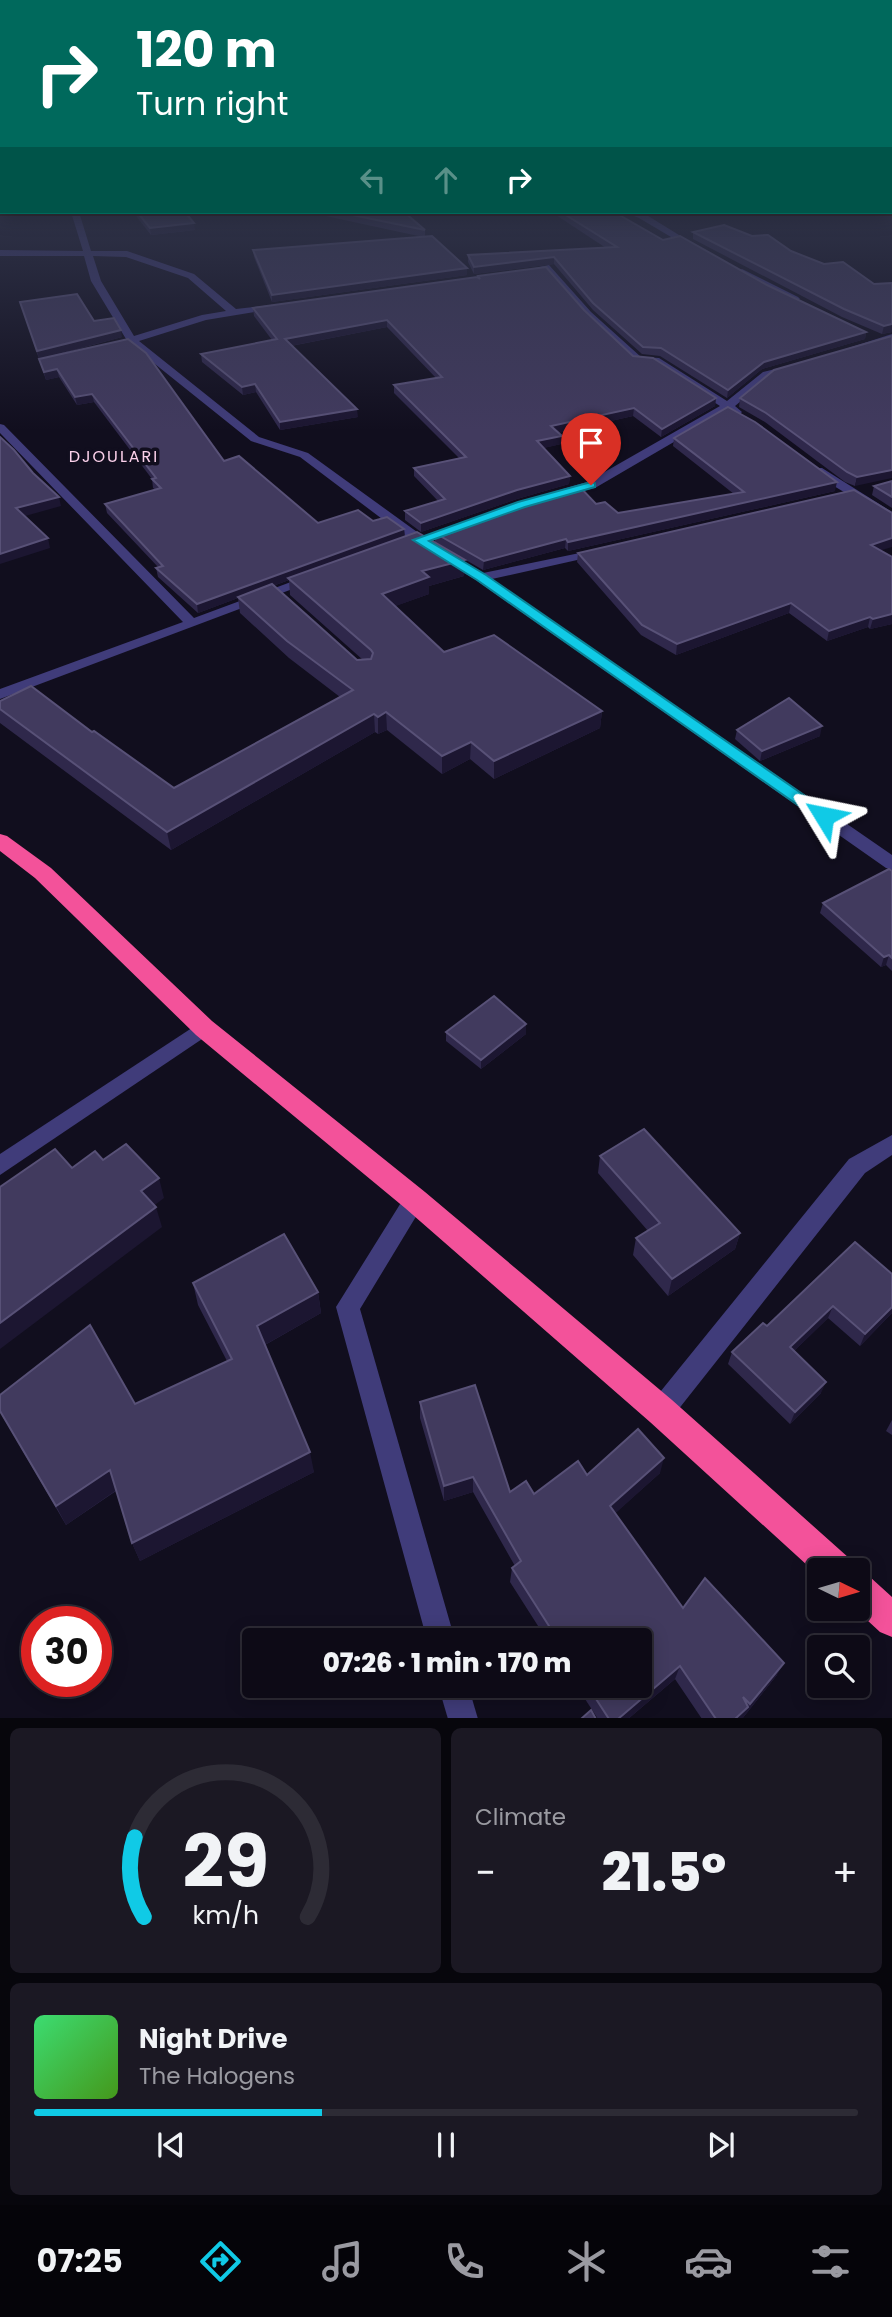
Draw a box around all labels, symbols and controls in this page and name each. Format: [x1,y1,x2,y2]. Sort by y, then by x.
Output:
text: 120 m [136,16,277,84]
icon: right [21,28,112,119]
text: Turn right [136,81,288,126]
icon: left [354,161,392,199]
icon: ahead [427,161,465,199]
icon: right [500,161,538,199]
pin [561,413,621,485]
icon: arrive [572,424,610,462]
district label: DJOULARI [69,445,159,468]
position arrow [787,779,861,853]
north arrow [807,1558,870,1620]
map controls [807,1558,870,1698]
speed limit sign: 30 [21,1606,112,1697]
button: search [807,1635,870,1698]
text: 07:26 · 1 min · 170 m [323,1645,571,1681]
text: Climate [475,1801,566,1833]
text: 29 [182,1811,269,1912]
text: 21.5° [602,1836,726,1909]
text: − [475,1846,496,1899]
text: + [832,1846,858,1899]
text: km/h [192,1897,259,1932]
text: Night Drive [139,2021,287,2057]
text: The Halogens [139,2060,295,2092]
icon: previous [152,2126,190,2164]
icon: pause [427,2126,465,2164]
icon: next [702,2126,740,2164]
icon: directions [196,2237,245,2286]
icon: music [318,2237,367,2286]
icon: phone [440,2237,489,2286]
icon: climate [562,2237,611,2286]
icon: car [684,2237,733,2286]
icon: filters [806,2237,855,2286]
text: 07:25 [37,2238,123,2283]

